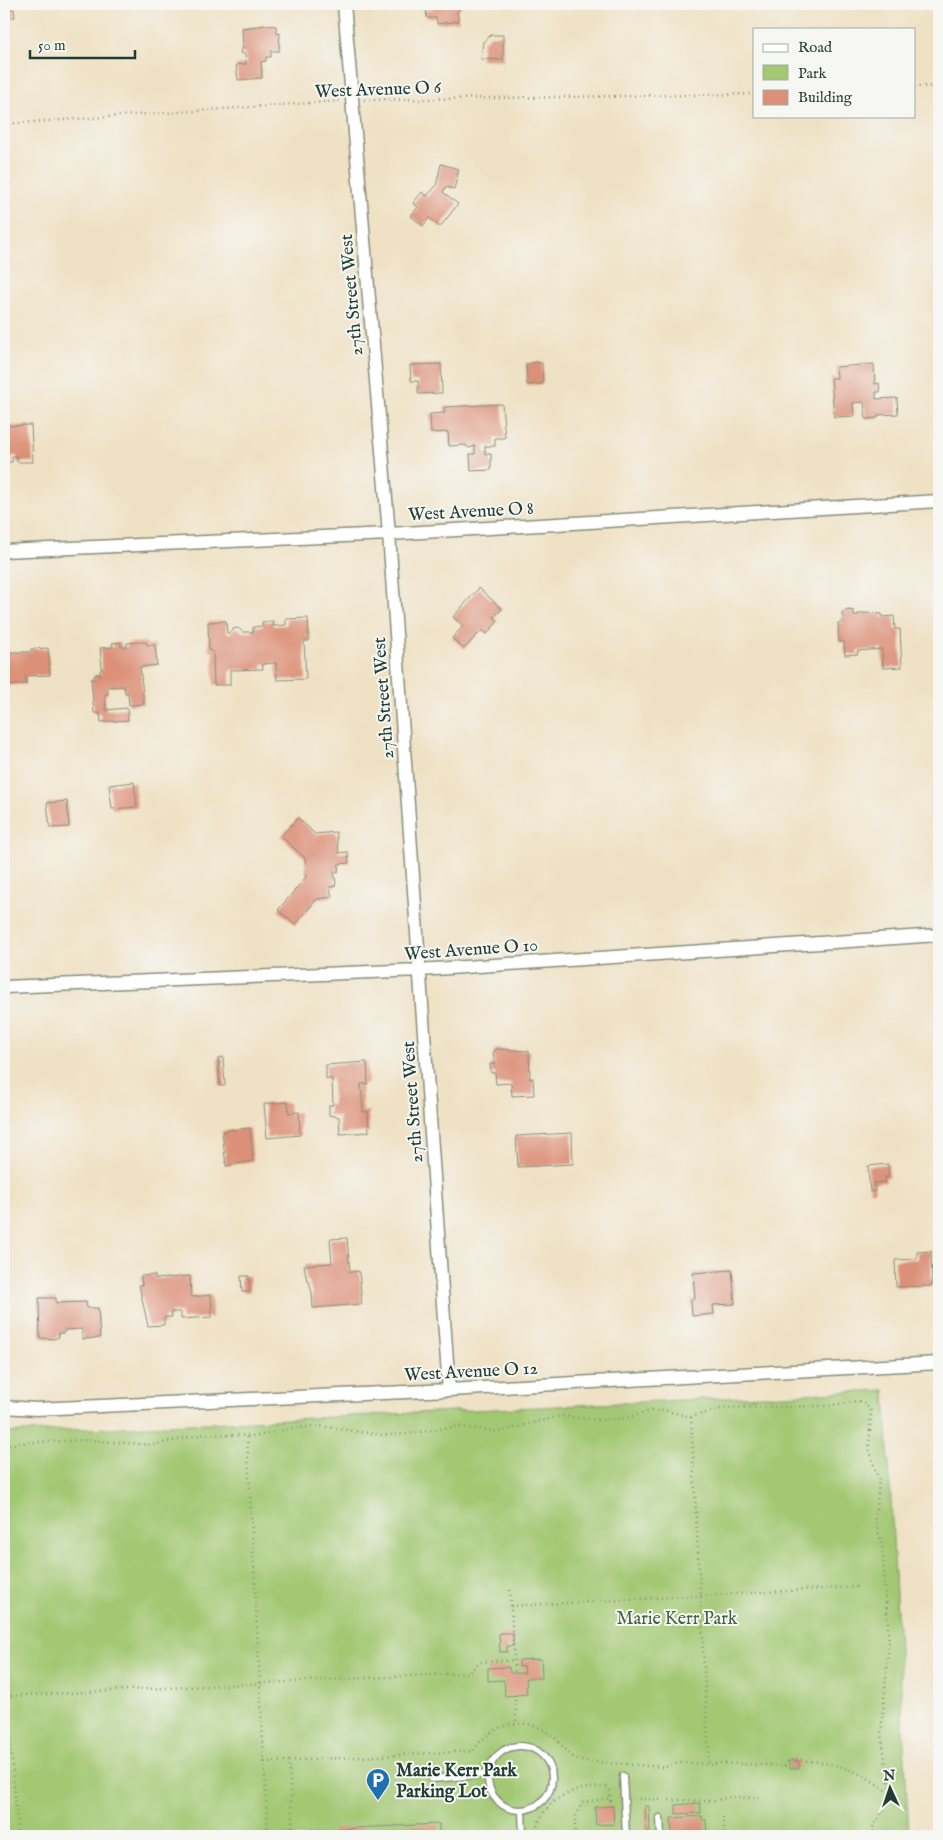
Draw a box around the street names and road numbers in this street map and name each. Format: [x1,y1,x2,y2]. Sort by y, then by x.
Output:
street label: West Avenue O 6 [315,77,442,104]
street label: 27th Street West [336,233,369,357]
street label: West Avenue O 8 [408,498,534,527]
street label: 27th Street West [369,636,400,760]
street label: West Avenue O 10 [403,934,539,967]
street label: 27th Street West [398,1040,429,1164]
street label: West Avenue O 12 [404,1358,539,1387]

